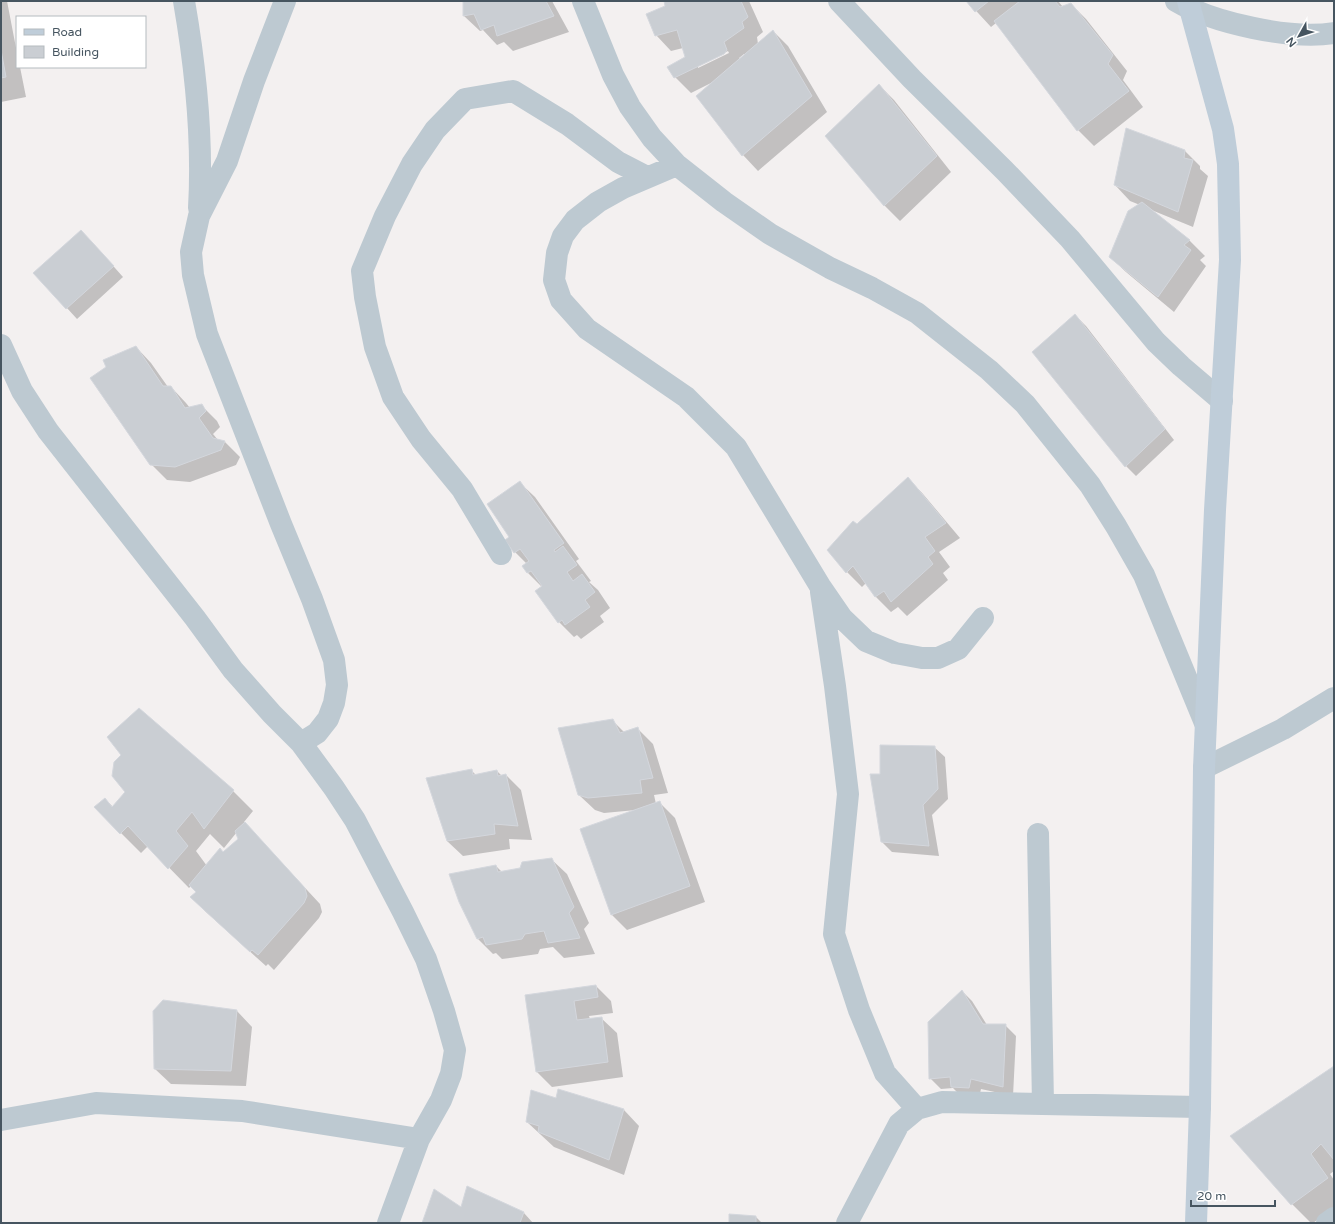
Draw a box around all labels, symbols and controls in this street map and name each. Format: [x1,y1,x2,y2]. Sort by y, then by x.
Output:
legend [16,16,146,68]
north arrow [1279,16,1319,56]
text: Road [52,25,82,39]
text: N [1284,34,1299,50]
text: Building [52,45,99,59]
scale bar [1191,1182,1275,1208]
text: 20 m [1197,1189,1226,1203]

